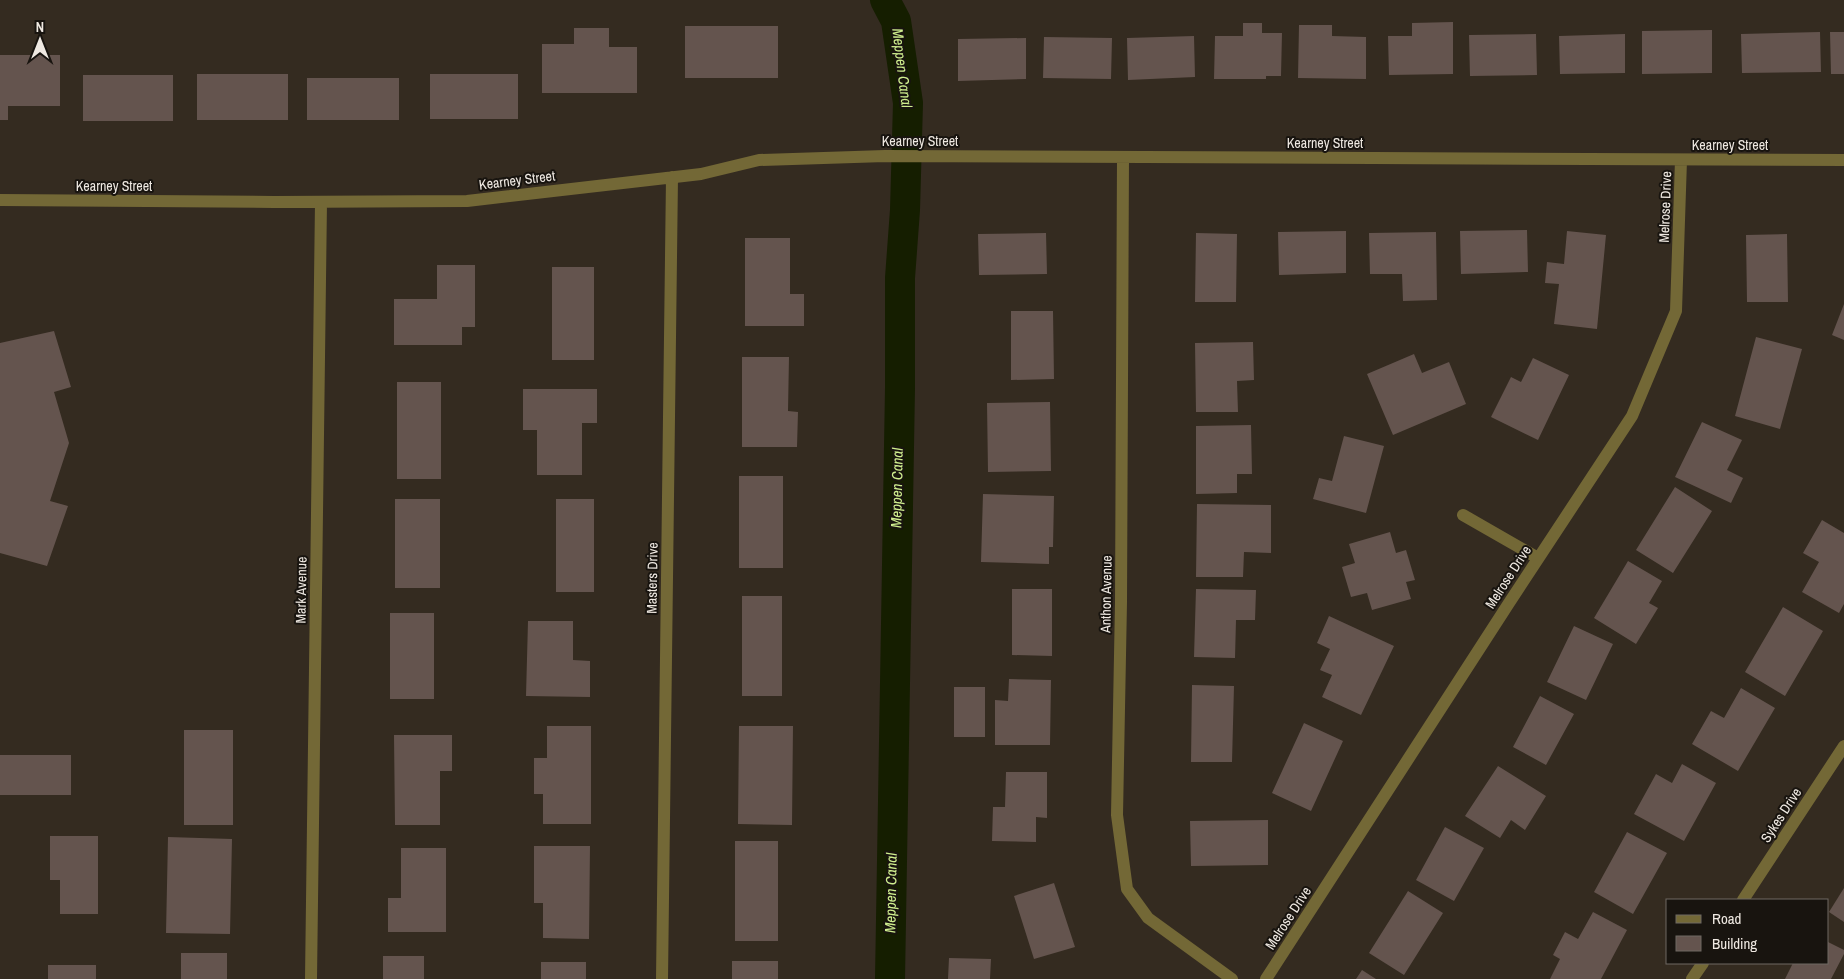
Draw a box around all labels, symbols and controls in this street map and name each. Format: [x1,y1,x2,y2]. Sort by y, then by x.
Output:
north arrow [15,15,65,65]
text: N [36,18,44,36]
water label: Meppen Canal [887,27,918,109]
street label: Kearney Street [882,132,958,150]
street label: Kearney Street [1287,134,1363,152]
street label: Kearney Street [1692,136,1768,154]
street label: Kearney Street [478,166,556,194]
street label: Melrose Drive [1655,171,1675,243]
street label: Kearney Street [76,177,152,195]
water label: Meppen Canal [885,448,908,528]
street label: Masters Drive [642,542,662,614]
street label: Melrose Drive [1481,542,1535,612]
street label: Anthon Avenue [1096,555,1116,634]
street label: Mark Avenue [291,556,311,624]
street label: Sykes Drive [1757,784,1805,846]
water label: Meppen Canal [879,853,902,933]
street label: Melrose Drive [1261,883,1315,953]
legend [1666,899,1829,964]
text: Road [1712,908,1741,929]
text: Building [1712,933,1757,954]

